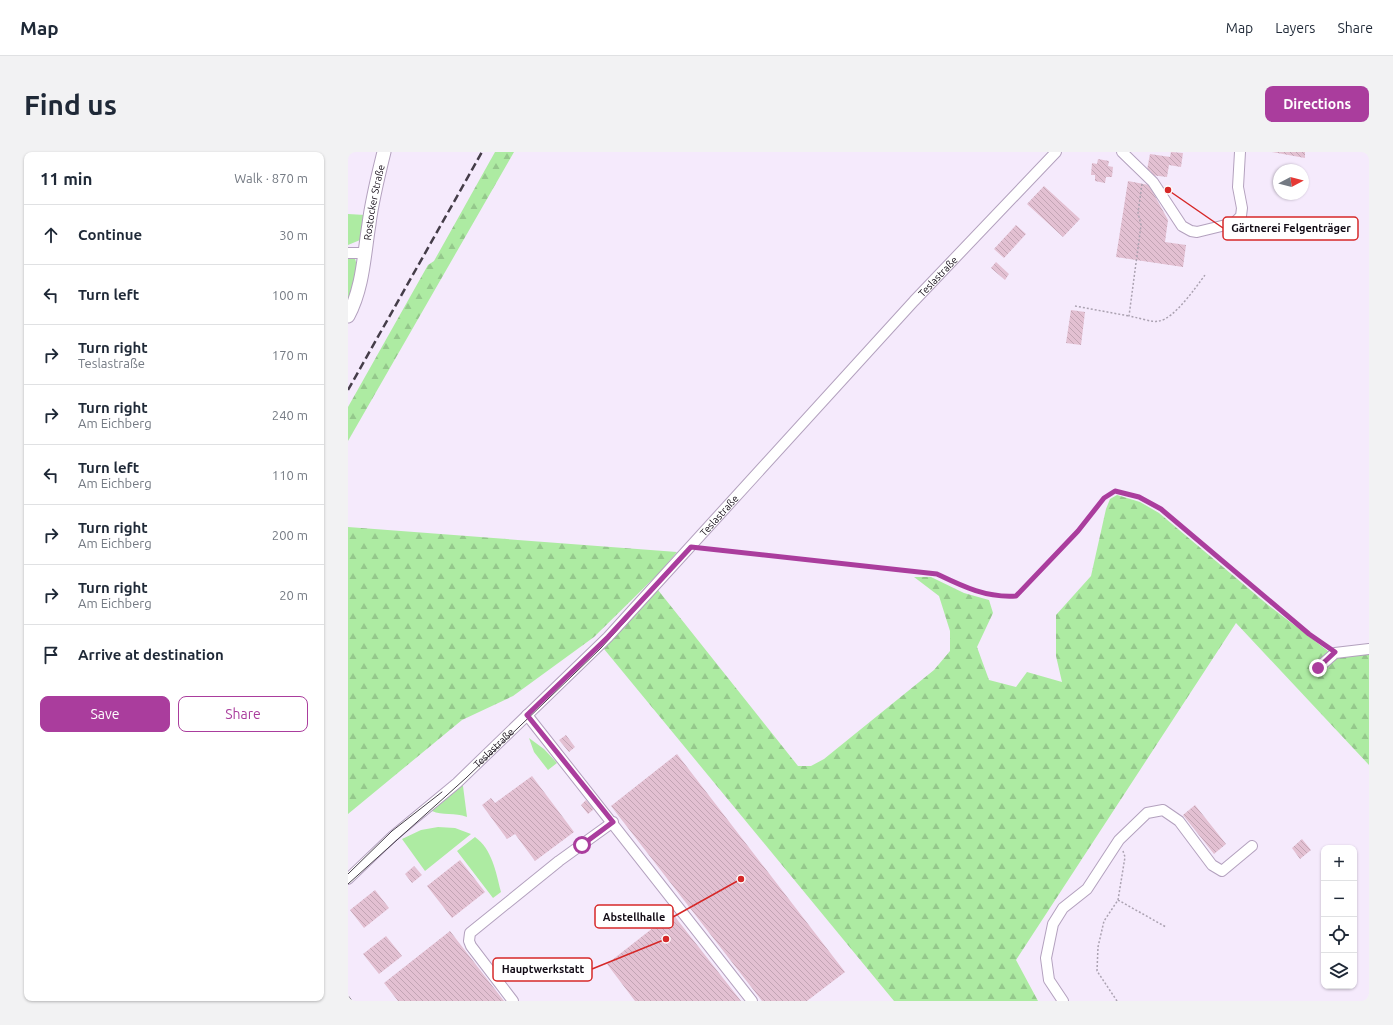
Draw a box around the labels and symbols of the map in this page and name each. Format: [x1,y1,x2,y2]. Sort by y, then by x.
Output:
street label: Rostocker Straße [362,163,387,241]
north arrow [1273,164,1309,200]
callout: Gärtnerei Felgenträger [1223,217,1358,240]
text: Gärtnerei Felgenträger [1231,222,1351,234]
street label: Teslastraße [916,254,960,299]
street label: Teslastraße [698,493,741,538]
route end [1309,659,1327,677]
street label: Teslastraße [471,726,516,770]
route start [573,836,591,854]
callout: Abstellhalle [595,905,673,928]
text: Abstellhalle [603,911,665,923]
callout: Hauptwerkstatt [493,958,592,981]
text: Hauptwerkstatt [502,963,585,975]

